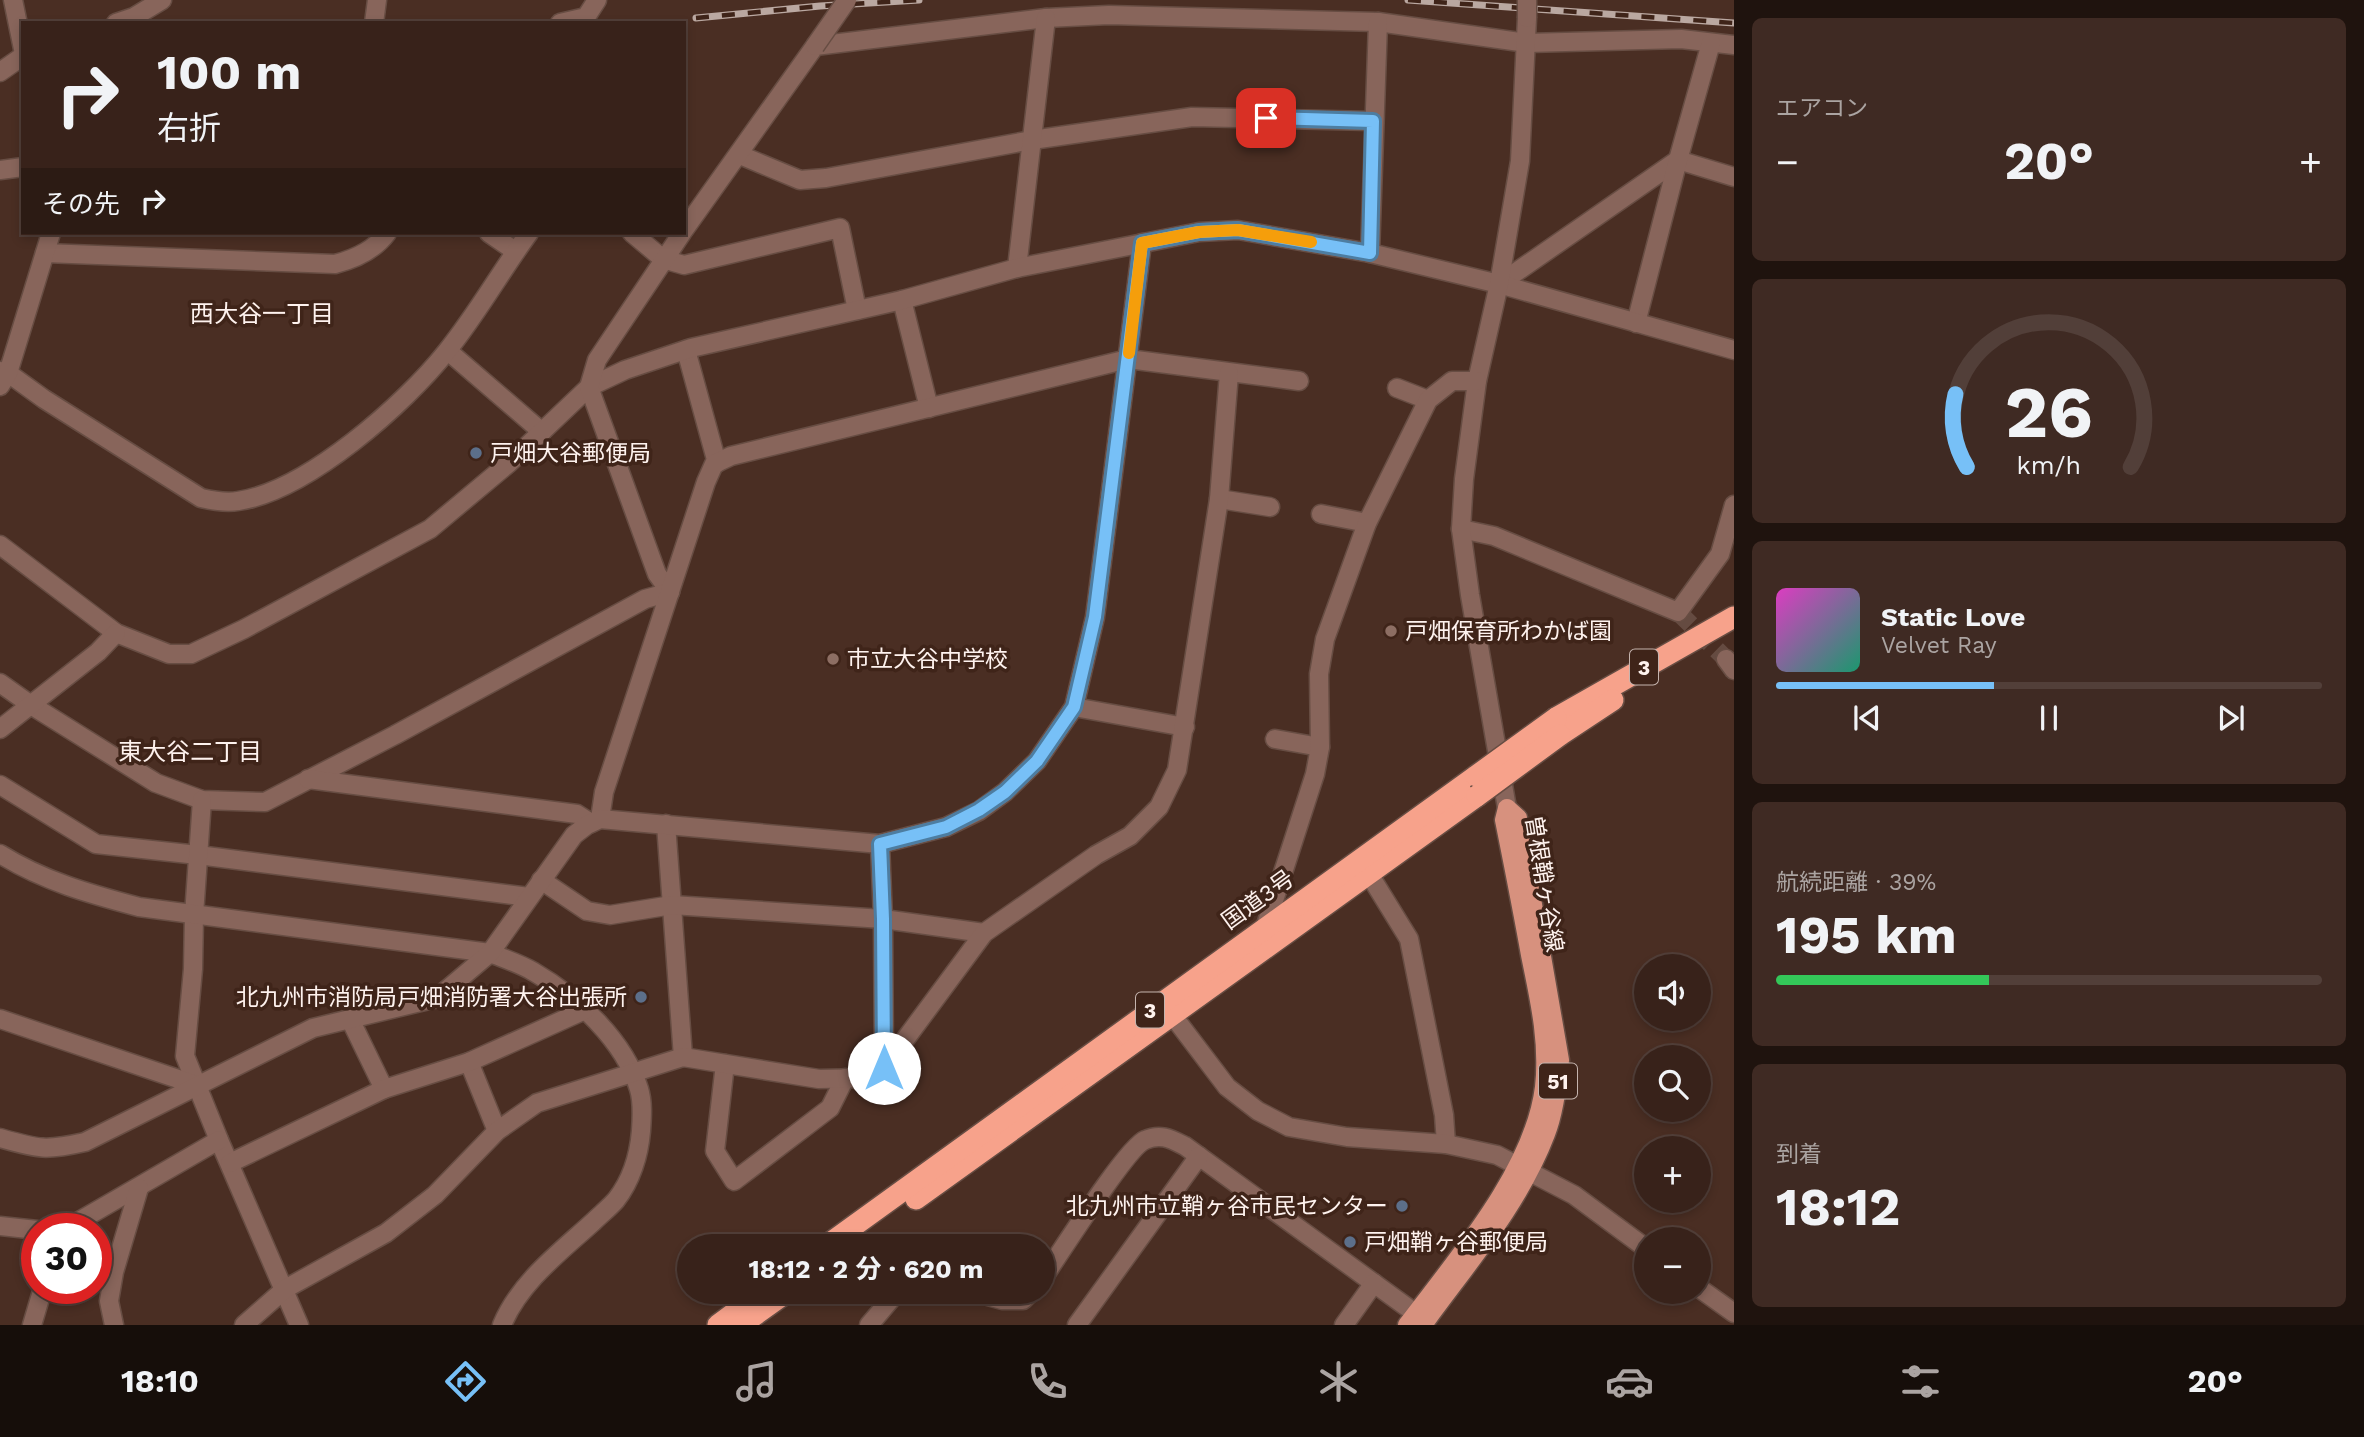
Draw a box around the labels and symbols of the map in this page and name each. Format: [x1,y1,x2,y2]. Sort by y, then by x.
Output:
pin [1236,88,1296,148]
district label: 西大谷一丁目 [190,300,334,328]
place label: 戸畑大谷郵便局 [490,440,651,467]
marker: 戸畑大谷郵便局 [468,445,484,461]
place label: 戸畑保育所わかば園 [1405,618,1612,645]
marker: 戸畑保育所わかば園 [1383,623,1399,639]
place label: 市立大谷中学校 [847,646,1008,673]
road number: 3 [1630,650,1658,684]
marker: 市立大谷中学校 [825,651,841,667]
district label: 東大谷二丁目 [118,738,262,766]
street label: 曽根鞘ヶ谷線 [1520,814,1568,954]
street label: 国道3号 [1217,865,1299,935]
place label: 北九州市消防局戸畑消防署大谷出張所 [236,984,627,1011]
marker: 北九州市消防局戸畑消防署大谷出張所 [633,989,649,1005]
road number: 3 [1136,992,1164,1028]
position arrow [847,1031,921,1105]
road number: 51 [1539,1064,1577,1098]
place label: 北九州市立鞘ヶ谷市民センター [1066,1193,1388,1220]
marker: 北九州市立鞘ヶ谷市民センター [1394,1198,1410,1214]
speed limit sign: 30 [21,1213,112,1304]
place label: 戸畑鞘ヶ谷郵便局 [1364,1229,1548,1256]
marker: 戸畑鞘ヶ谷郵便局 [1342,1234,1358,1250]

